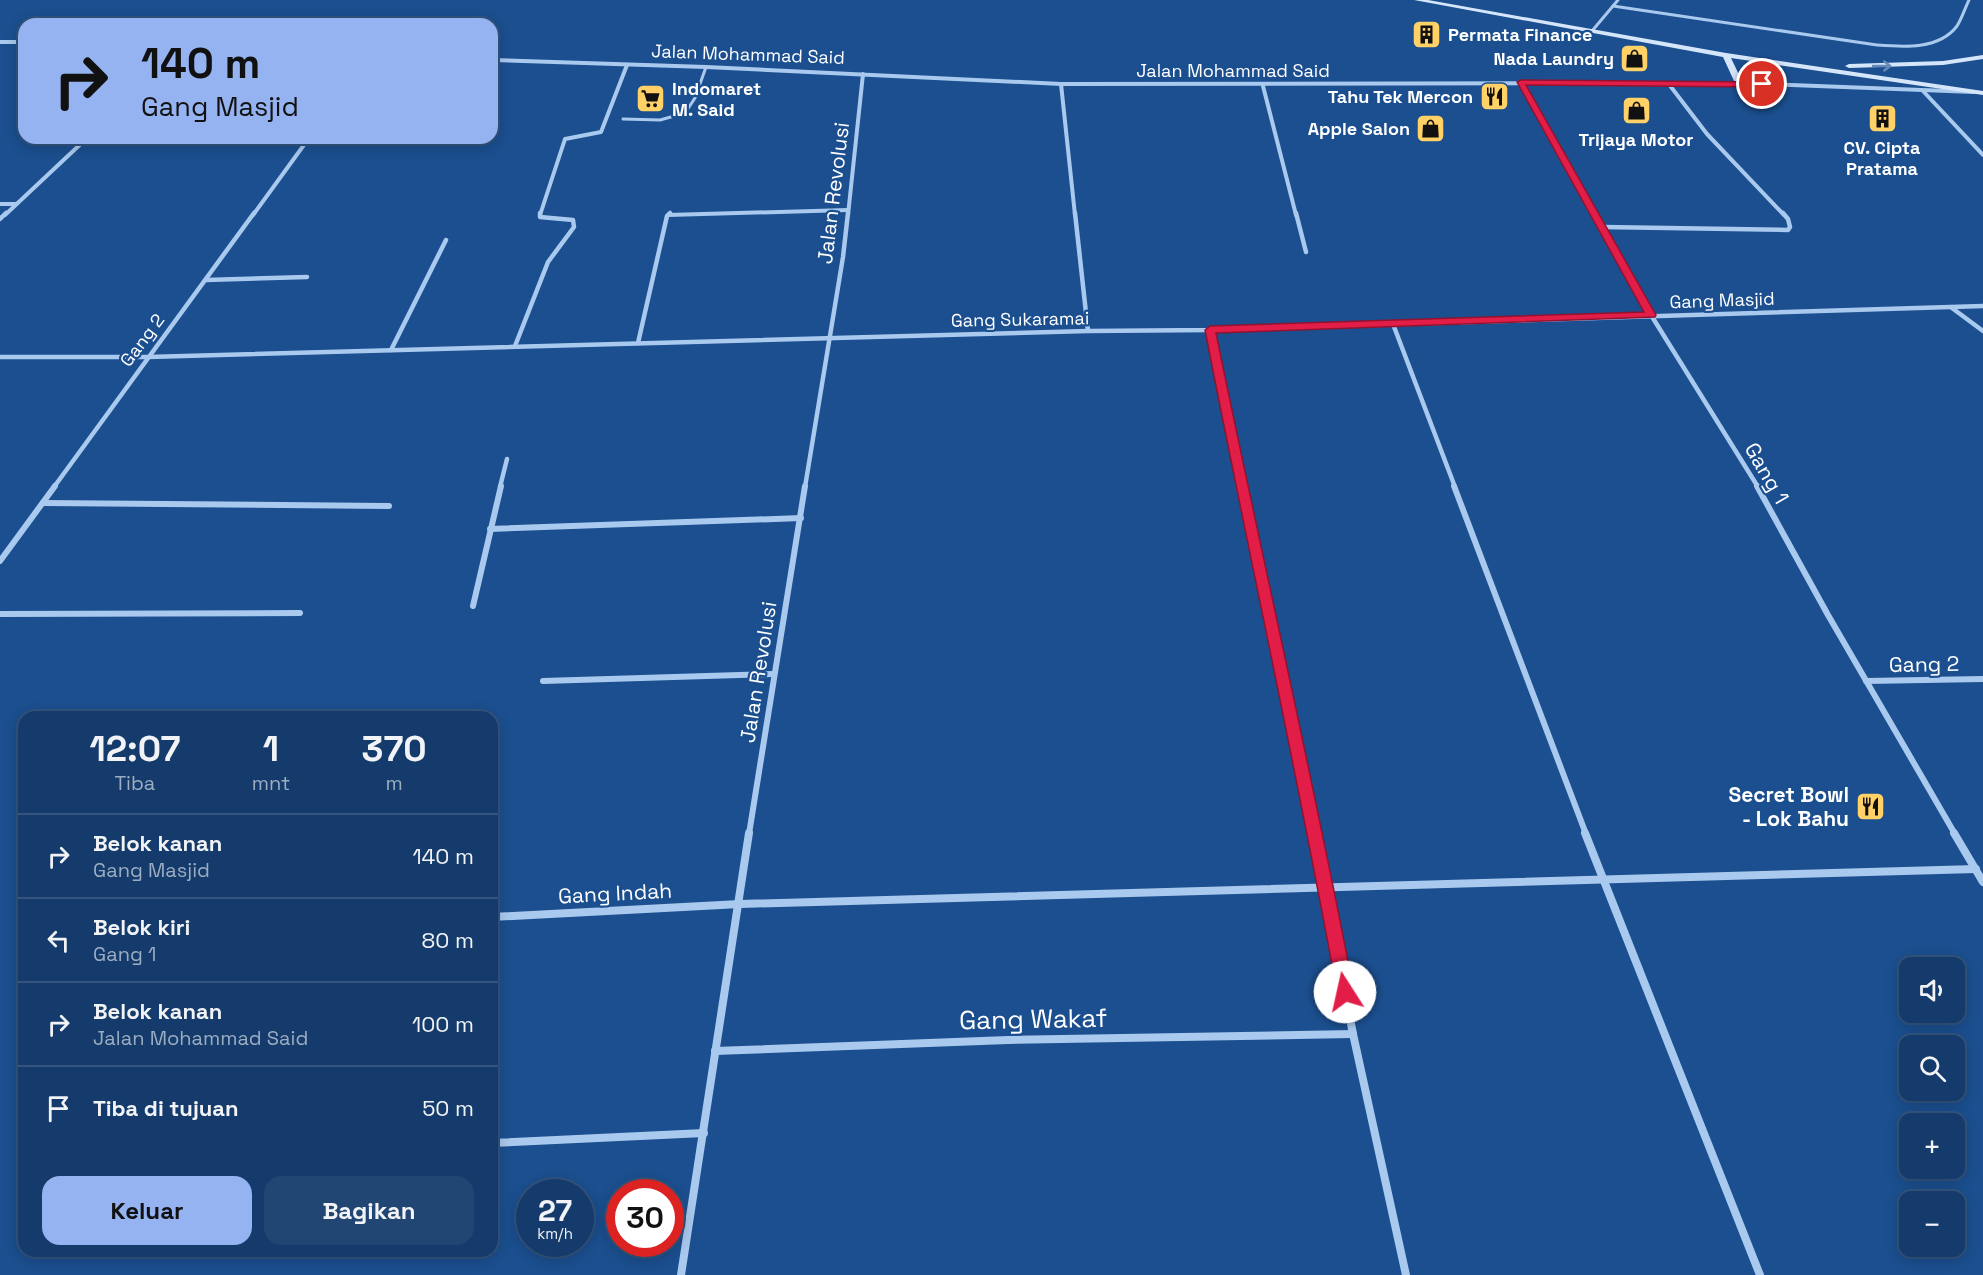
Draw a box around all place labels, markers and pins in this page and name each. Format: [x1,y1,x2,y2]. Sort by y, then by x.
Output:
building icon: Permata Finance [1411,18,1443,50]
place label: Permata Finance [1448,23,1592,46]
shop icon: Nada Laundry [1619,42,1651,74]
place label: Nada Laundry [1493,47,1614,70]
pin [1736,58,1787,109]
place label: Indomaret M. Said [672,77,761,121]
restaurant icon: Tahu Tek Mercon [1478,80,1510,112]
supermarket icon: Indomaret M. Said [635,82,667,114]
place label: Tahu Tek Mercon [1328,85,1473,108]
shop icon: Trijaya Motor [1620,94,1652,126]
building icon: CV. Cipta Pratama [1866,102,1898,134]
shop icon: Apple Salon [1415,112,1447,144]
place label: Apple Salon [1308,117,1410,140]
place label: Trijaya Motor [1579,128,1693,151]
place label: CV. Cipta Pratama [1844,136,1921,180]
place label: Secret Bowl - Lok Bahu [1728,781,1849,832]
restaurant icon: Secret Bowl - Lok Bahu [1854,790,1886,822]

